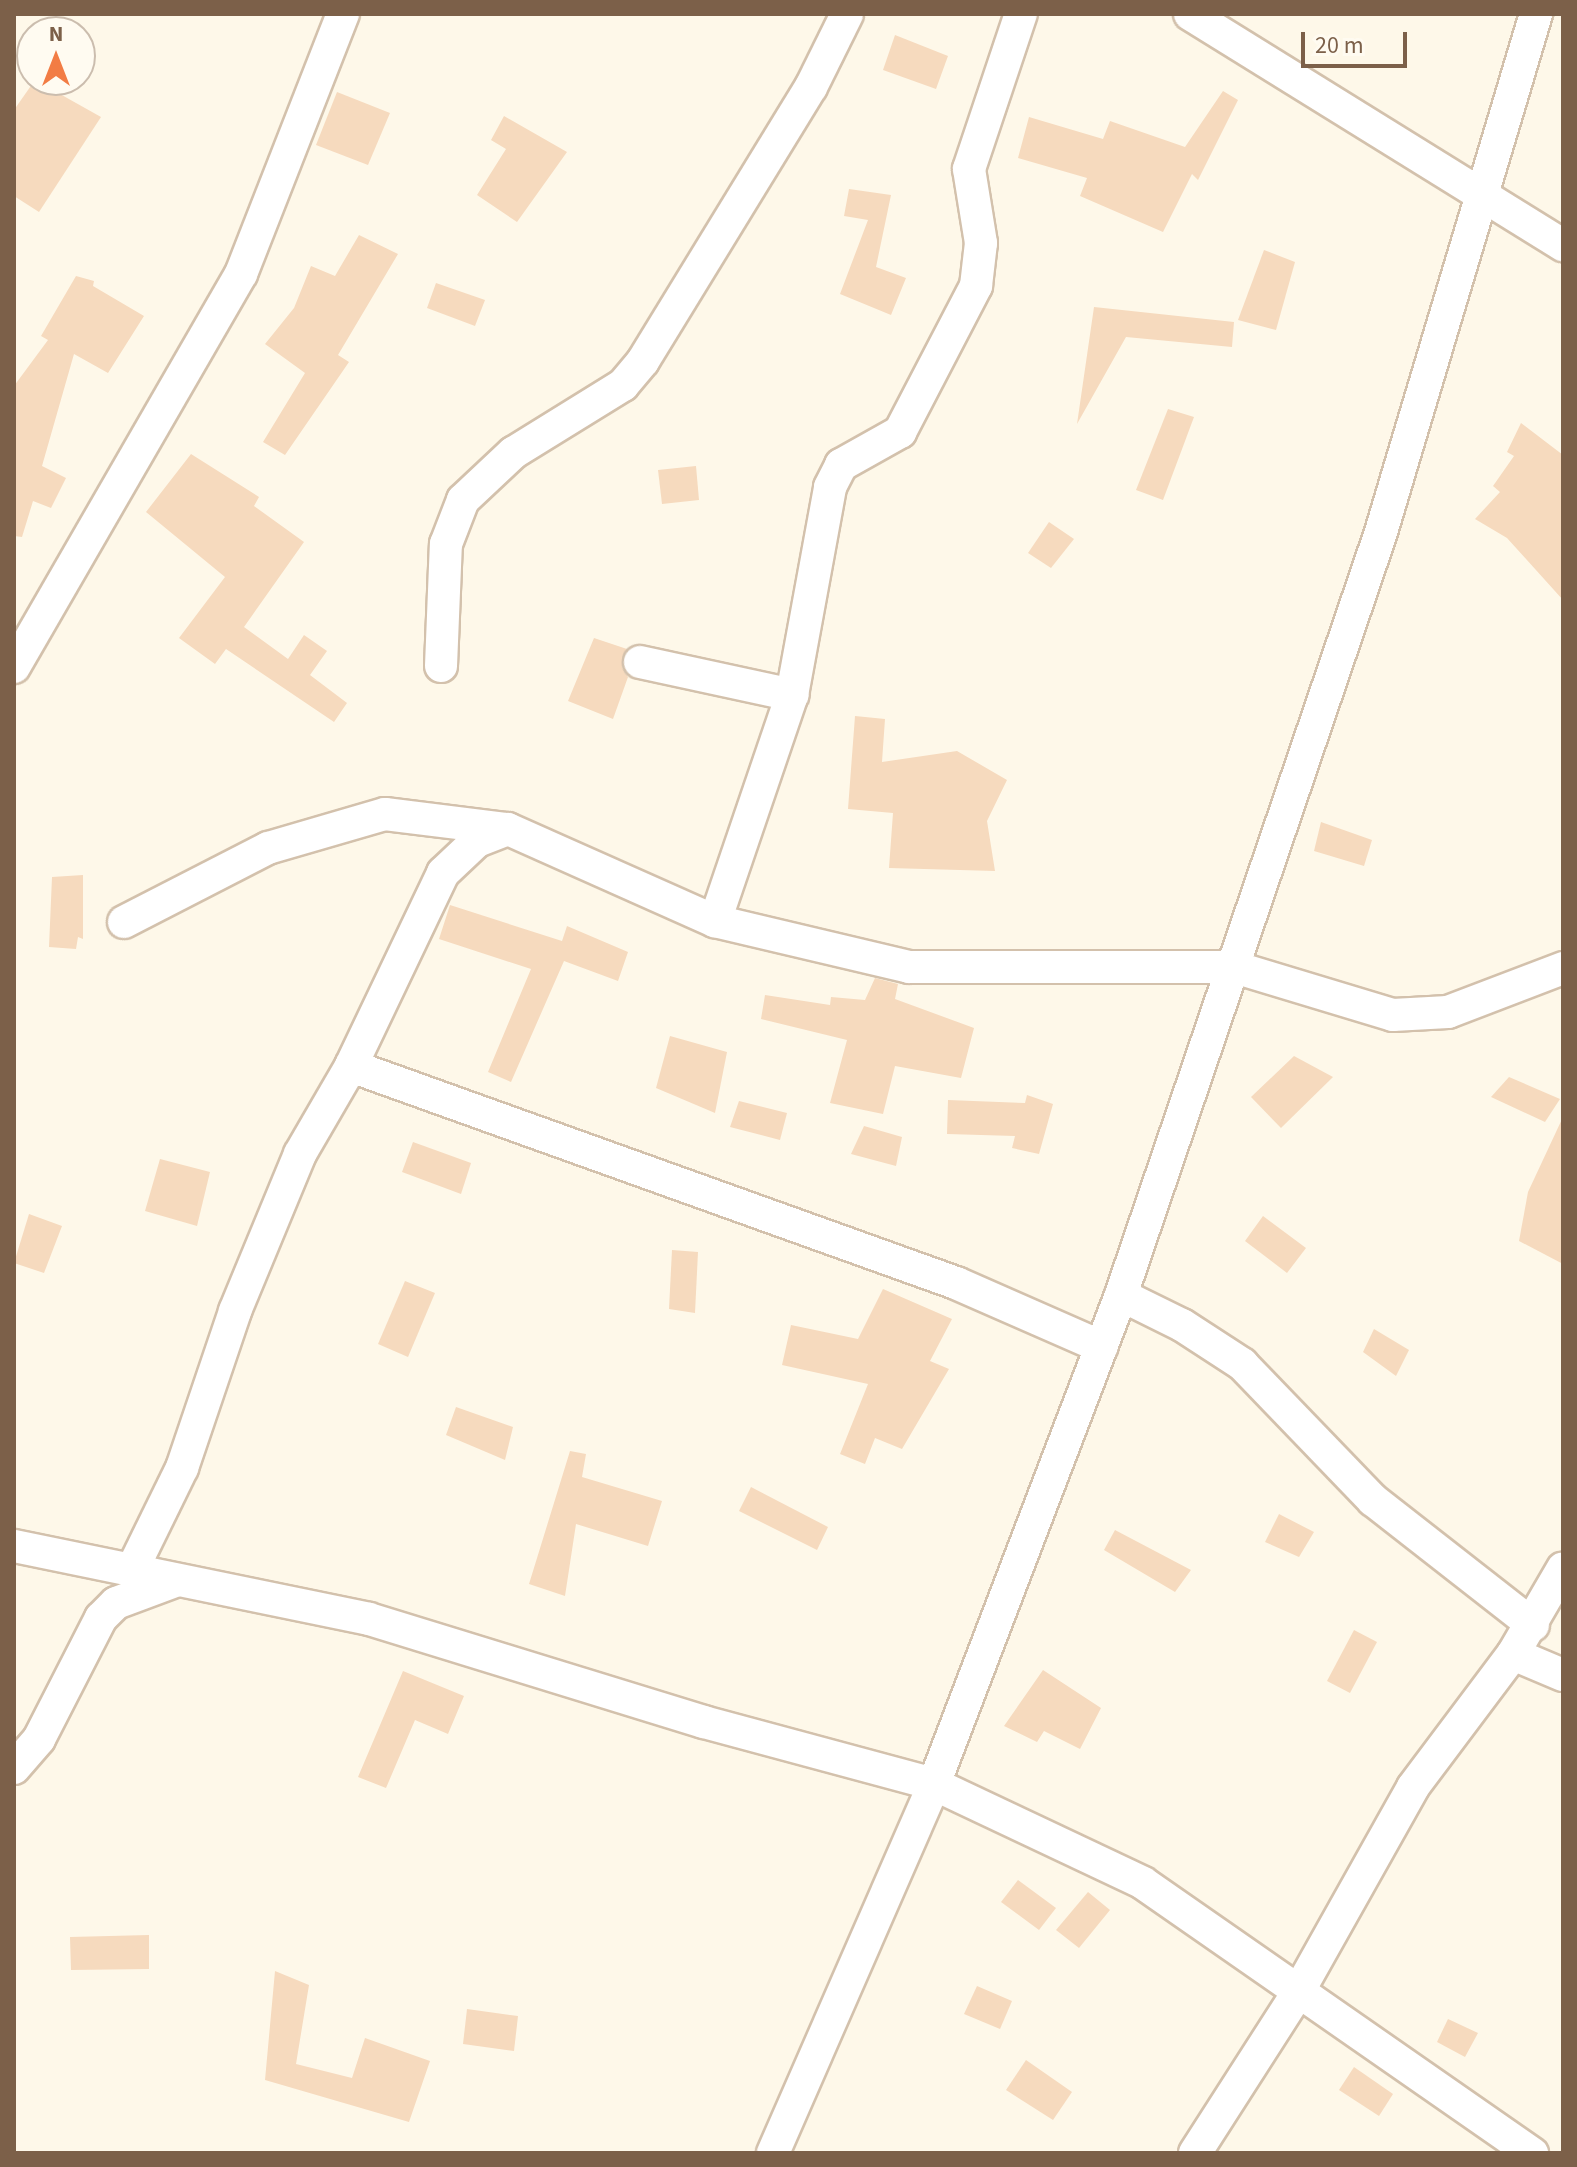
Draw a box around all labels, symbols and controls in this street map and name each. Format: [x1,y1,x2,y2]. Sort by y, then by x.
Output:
north arrow [16,16,96,96]
scale bar [1305,16,1411,66]
text: N [49,18,63,50]
text: 20 m [1315,28,1364,63]

